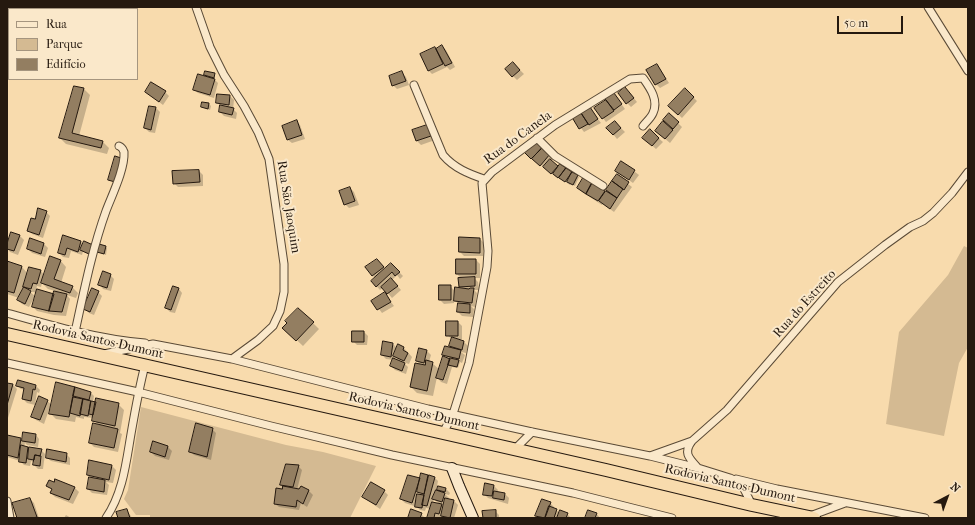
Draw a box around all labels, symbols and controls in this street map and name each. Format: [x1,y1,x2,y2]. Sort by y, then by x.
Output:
legend [8,8,138,80]
scale bar [839,8,905,34]
text: 50 m [844,16,868,30]
text: Rua [46,17,67,31]
text: Parque [46,37,83,51]
text: Edifício [46,57,86,71]
street label: Rua do Canela [481,108,555,168]
street label: Rua São Jaoquim [273,160,303,254]
street label: Rua do Estreito [770,267,840,341]
street label: Rodovia Santos Dumont [31,317,165,363]
street label: Rodovia Santos Dumont [347,389,481,435]
street label: Rodovia Santos Dumont [663,461,797,507]
north arrow [927,477,967,517]
text: N [948,480,963,495]

